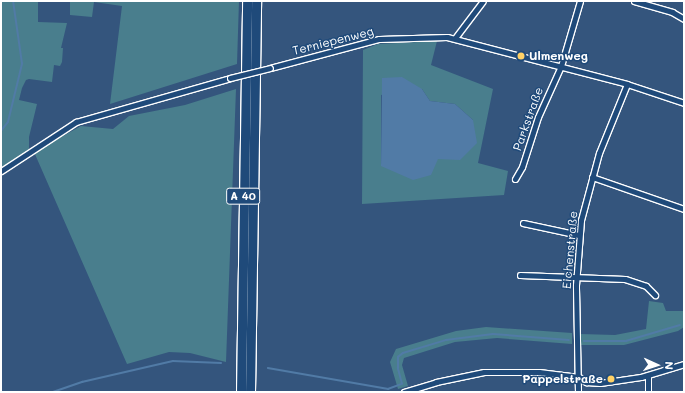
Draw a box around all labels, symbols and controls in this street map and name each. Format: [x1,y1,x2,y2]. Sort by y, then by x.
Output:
street label: Terniepenweg [291,24,375,58]
place label: Ulmenweg [529,49,588,63]
marker: Ulmenweg [516,51,526,61]
street label: Parkstraße [510,85,546,153]
road number: A 40 [226,187,260,205]
street label: Eichenstraße [559,210,581,290]
north arrow [637,345,677,385]
text: N [662,361,677,370]
place label: Pappelstraße [522,372,603,386]
marker: Pappelstraße [606,374,616,384]

